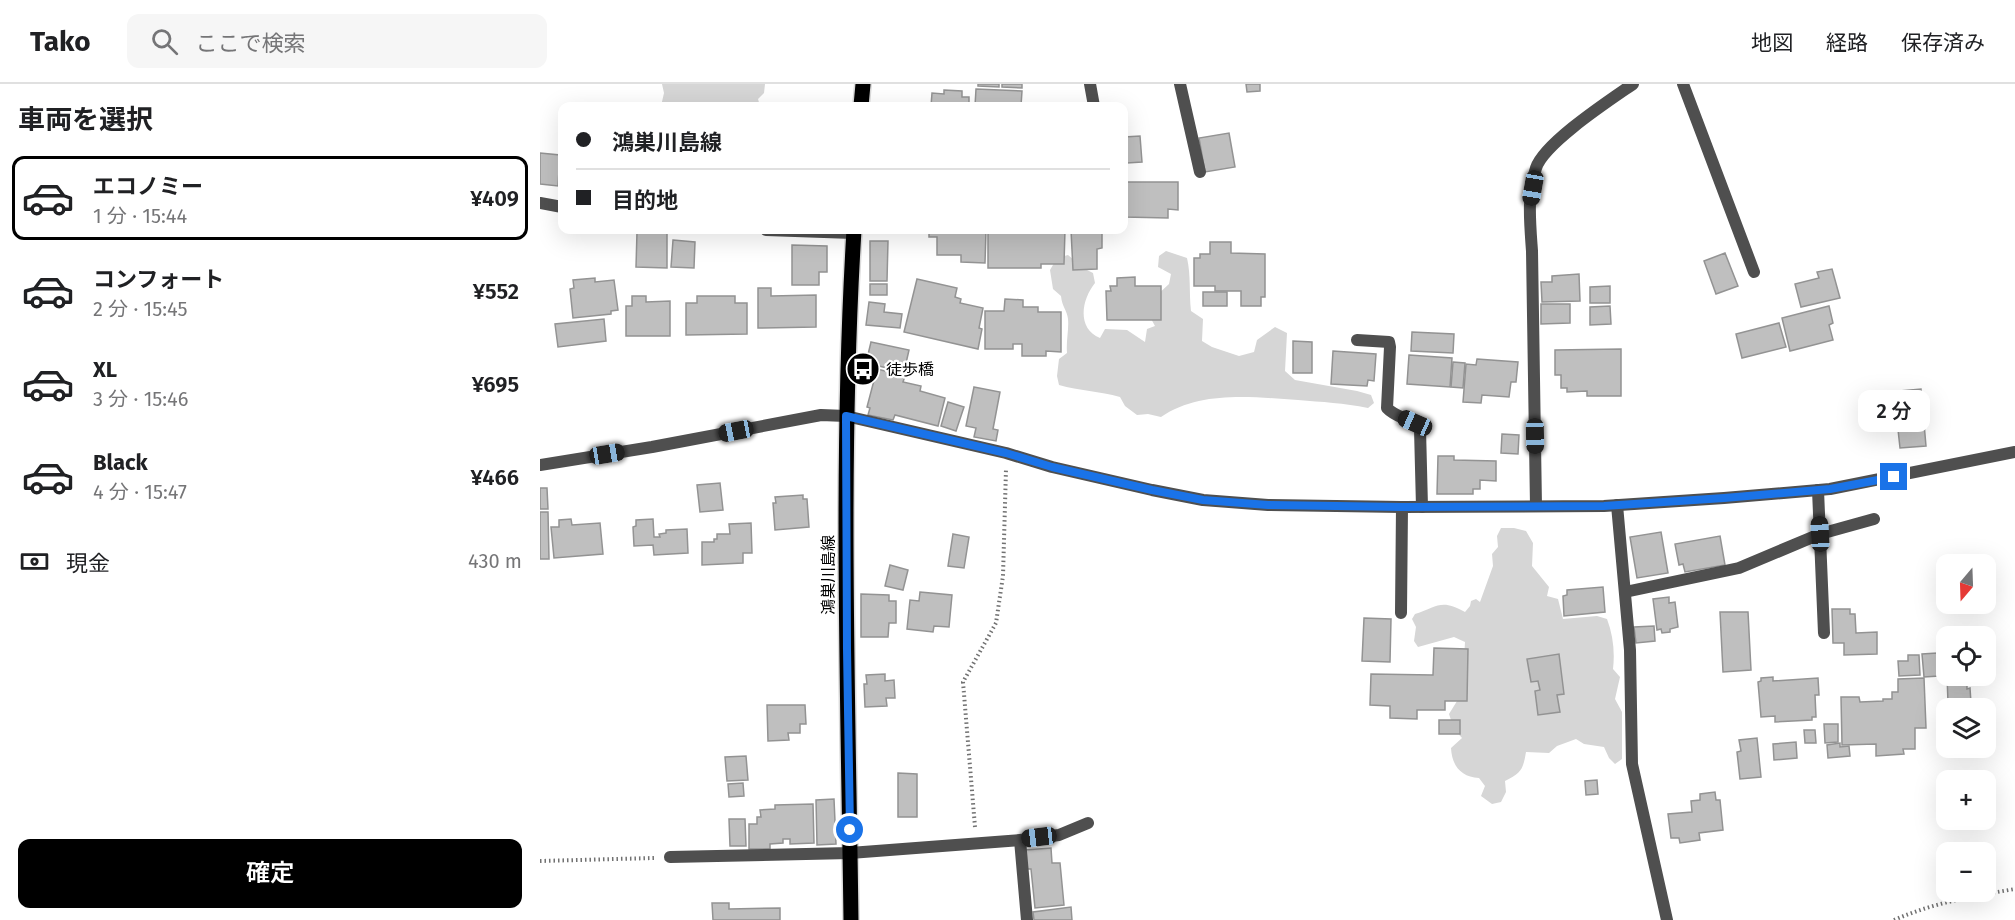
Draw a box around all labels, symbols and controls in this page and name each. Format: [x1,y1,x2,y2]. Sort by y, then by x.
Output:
search box [127,14,547,68]
text: Tako [30,25,91,58]
icon: search [148,25,181,58]
text: ここで検索 [196,30,306,57]
text: 地図 [1751,30,1793,56]
text: 経路 [1826,30,1868,56]
text: 保存済み [1901,30,1985,56]
text: 車両を選択 [18,104,153,136]
text: 鴻巣川島線 [612,129,722,156]
car [1521,169,1545,207]
icon: car [21,171,75,225]
text: エコノミー [93,173,203,200]
text: ¥409 [470,185,519,212]
text: 目的地 [612,187,678,214]
text: 1 分 · 15:44 [93,204,187,228]
icon: car [21,264,75,318]
text: コンフォート [93,266,224,293]
text: ¥552 [473,278,519,305]
text: 2 分 · 15:45 [93,297,187,321]
bus stop icon: 徒歩橋 [845,351,881,387]
text: XL [93,356,117,383]
icon: car [21,357,75,411]
place label: 徒歩橋 [886,360,934,379]
text: ¥695 [472,371,519,398]
text: 3 分 · 15:46 [93,387,188,411]
callout: 2 分 [1858,390,1930,432]
text: 2 分 [1876,399,1912,423]
car [1395,407,1435,439]
car [1526,418,1544,454]
car [717,419,755,443]
car [588,442,626,466]
text: Black [93,449,148,476]
icon: car [21,450,75,504]
route end [1880,463,1907,490]
text: ¥466 [470,464,519,491]
text: 4 分 · 15:47 [93,480,187,504]
car [1810,516,1830,552]
street label: 鴻巣川島線 [819,535,838,615]
icon: cash [18,545,51,578]
text: 430 m [468,549,522,573]
text: 現金 [66,550,110,577]
north arrow [1936,554,1996,614]
map controls [1936,554,1996,902]
button: locate [1936,626,1996,686]
button: layers [1936,698,1996,758]
button: + [1936,770,1996,830]
route start [836,816,863,843]
car [1020,826,1058,848]
button: 確定 [18,839,522,908]
button: − [1936,842,1996,902]

